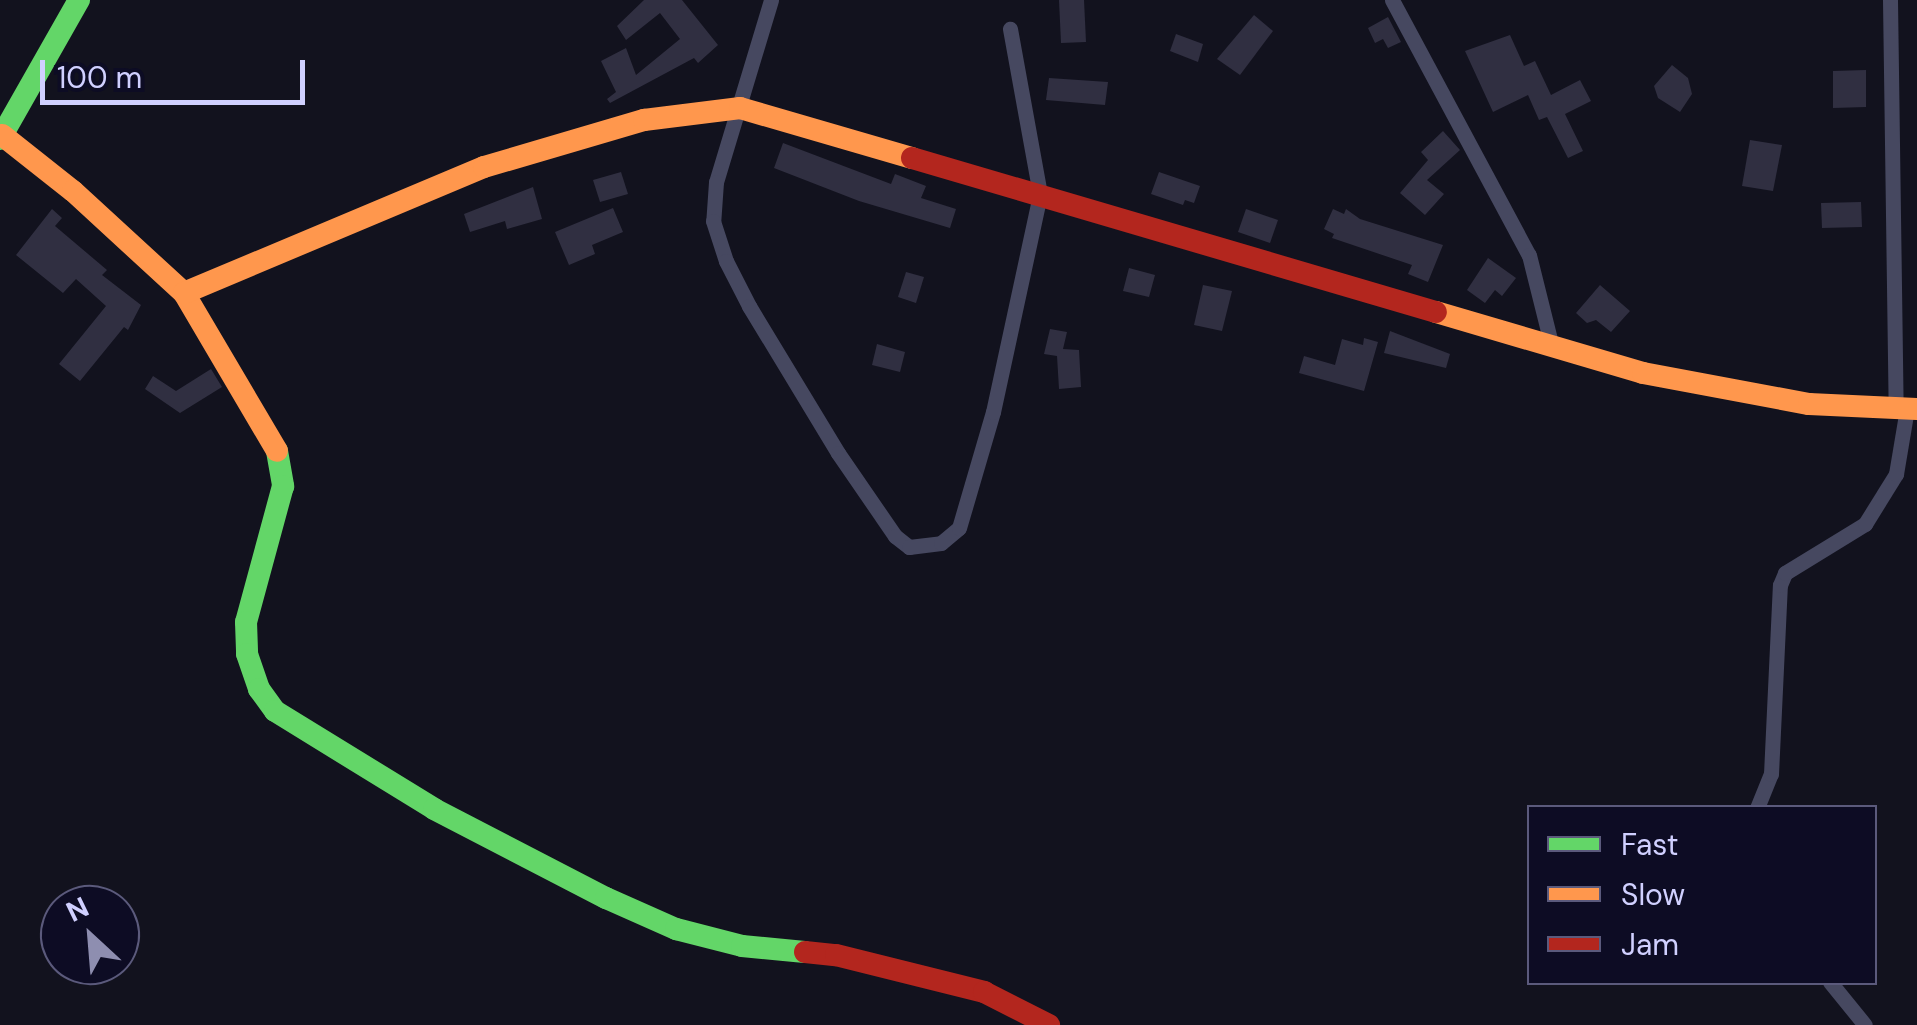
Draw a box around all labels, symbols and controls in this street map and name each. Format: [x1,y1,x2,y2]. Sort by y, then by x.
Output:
scale bar [45,40,310,102]
text: 100 m [57,58,142,97]
legend [1527,805,1877,985]
text: Fast [1621,825,1679,864]
text: Slow [1621,875,1685,914]
north arrow [40,885,140,985]
text: N [60,888,95,930]
text: Jam [1621,925,1679,964]

